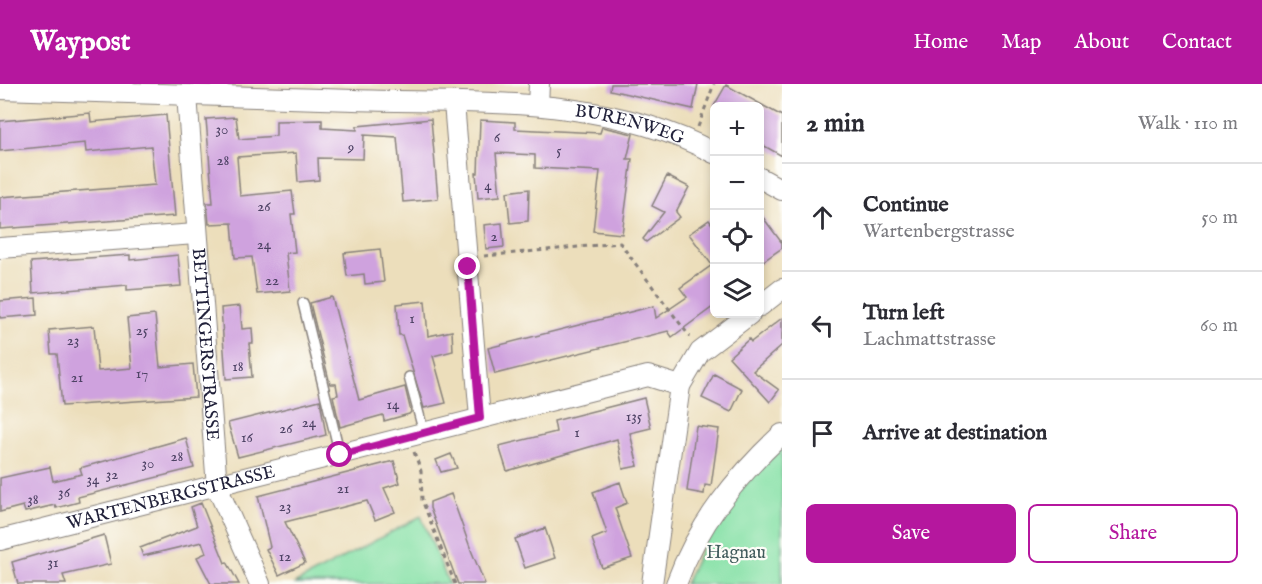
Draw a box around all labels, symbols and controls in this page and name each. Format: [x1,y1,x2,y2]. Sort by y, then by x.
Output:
text: Waypost [30,25,130,60]
text: Home [913,29,968,56]
text: Map [1001,29,1041,56]
text: About [1074,29,1129,56]
text: Contact [1162,29,1232,56]
street label: BURENWEG [573,100,688,151]
map controls [710,102,764,318]
button: + [710,102,764,156]
text: 2 min [806,107,865,140]
text: Walk · 110 m [1138,111,1238,136]
house number: 30 [216,120,228,139]
house number: 6 [494,128,501,147]
house number: 9 [347,138,354,157]
house number: 5 [556,141,562,160]
house number: 28 [217,151,230,170]
button: − [710,156,764,210]
house number: 4 [484,176,492,195]
text: Continue [863,191,949,219]
house number: 26 [257,197,271,216]
icon: ahead [806,201,839,234]
text: 50 m [1201,205,1238,230]
button: locate [710,210,764,264]
text: Wartenbergstrasse [863,219,1015,244]
house number: 2 [490,227,498,246]
house number: 24 [257,235,272,254]
street label: BETTINGERSTRASSE [186,247,223,442]
route end [454,253,480,279]
button: layers [710,264,764,318]
house number: 22 [265,271,279,290]
text: Turn left [863,299,945,327]
house number: 1 [409,309,415,328]
icon: left [806,309,839,342]
text: 60 m [1200,313,1238,338]
house number: 25 [136,321,149,340]
text: Lachmattstrasse [863,327,996,352]
house number: 23 [67,331,79,350]
house number: 18 [232,357,244,376]
house number: 17 [136,364,148,383]
house number: 21 [71,368,83,387]
house number: 14 [387,395,400,414]
house number: 135 [626,407,643,426]
house number: 24 [302,413,317,432]
icon: arrive [806,417,839,450]
house number: 26 [279,419,293,438]
text: Arrive at destination [863,419,1047,447]
house number: 1 [574,423,580,442]
house number: 16 [241,428,254,447]
route start [326,441,352,467]
house number: 28 [171,447,184,466]
house number: 30 [142,454,154,473]
street label: WARTENBERGSTRASSE [64,461,278,536]
house number: 32 [106,465,118,484]
house number: 34 [87,470,100,489]
house number: 21 [337,479,349,498]
house number: 36 [58,483,71,502]
house number: 38 [27,490,39,509]
house number: 23 [279,497,291,516]
button: Save [806,504,1016,563]
button: Share [1028,504,1238,563]
park label: Hagnau [706,542,766,565]
house number: 12 [279,547,291,566]
house number: 31 [47,553,59,572]

